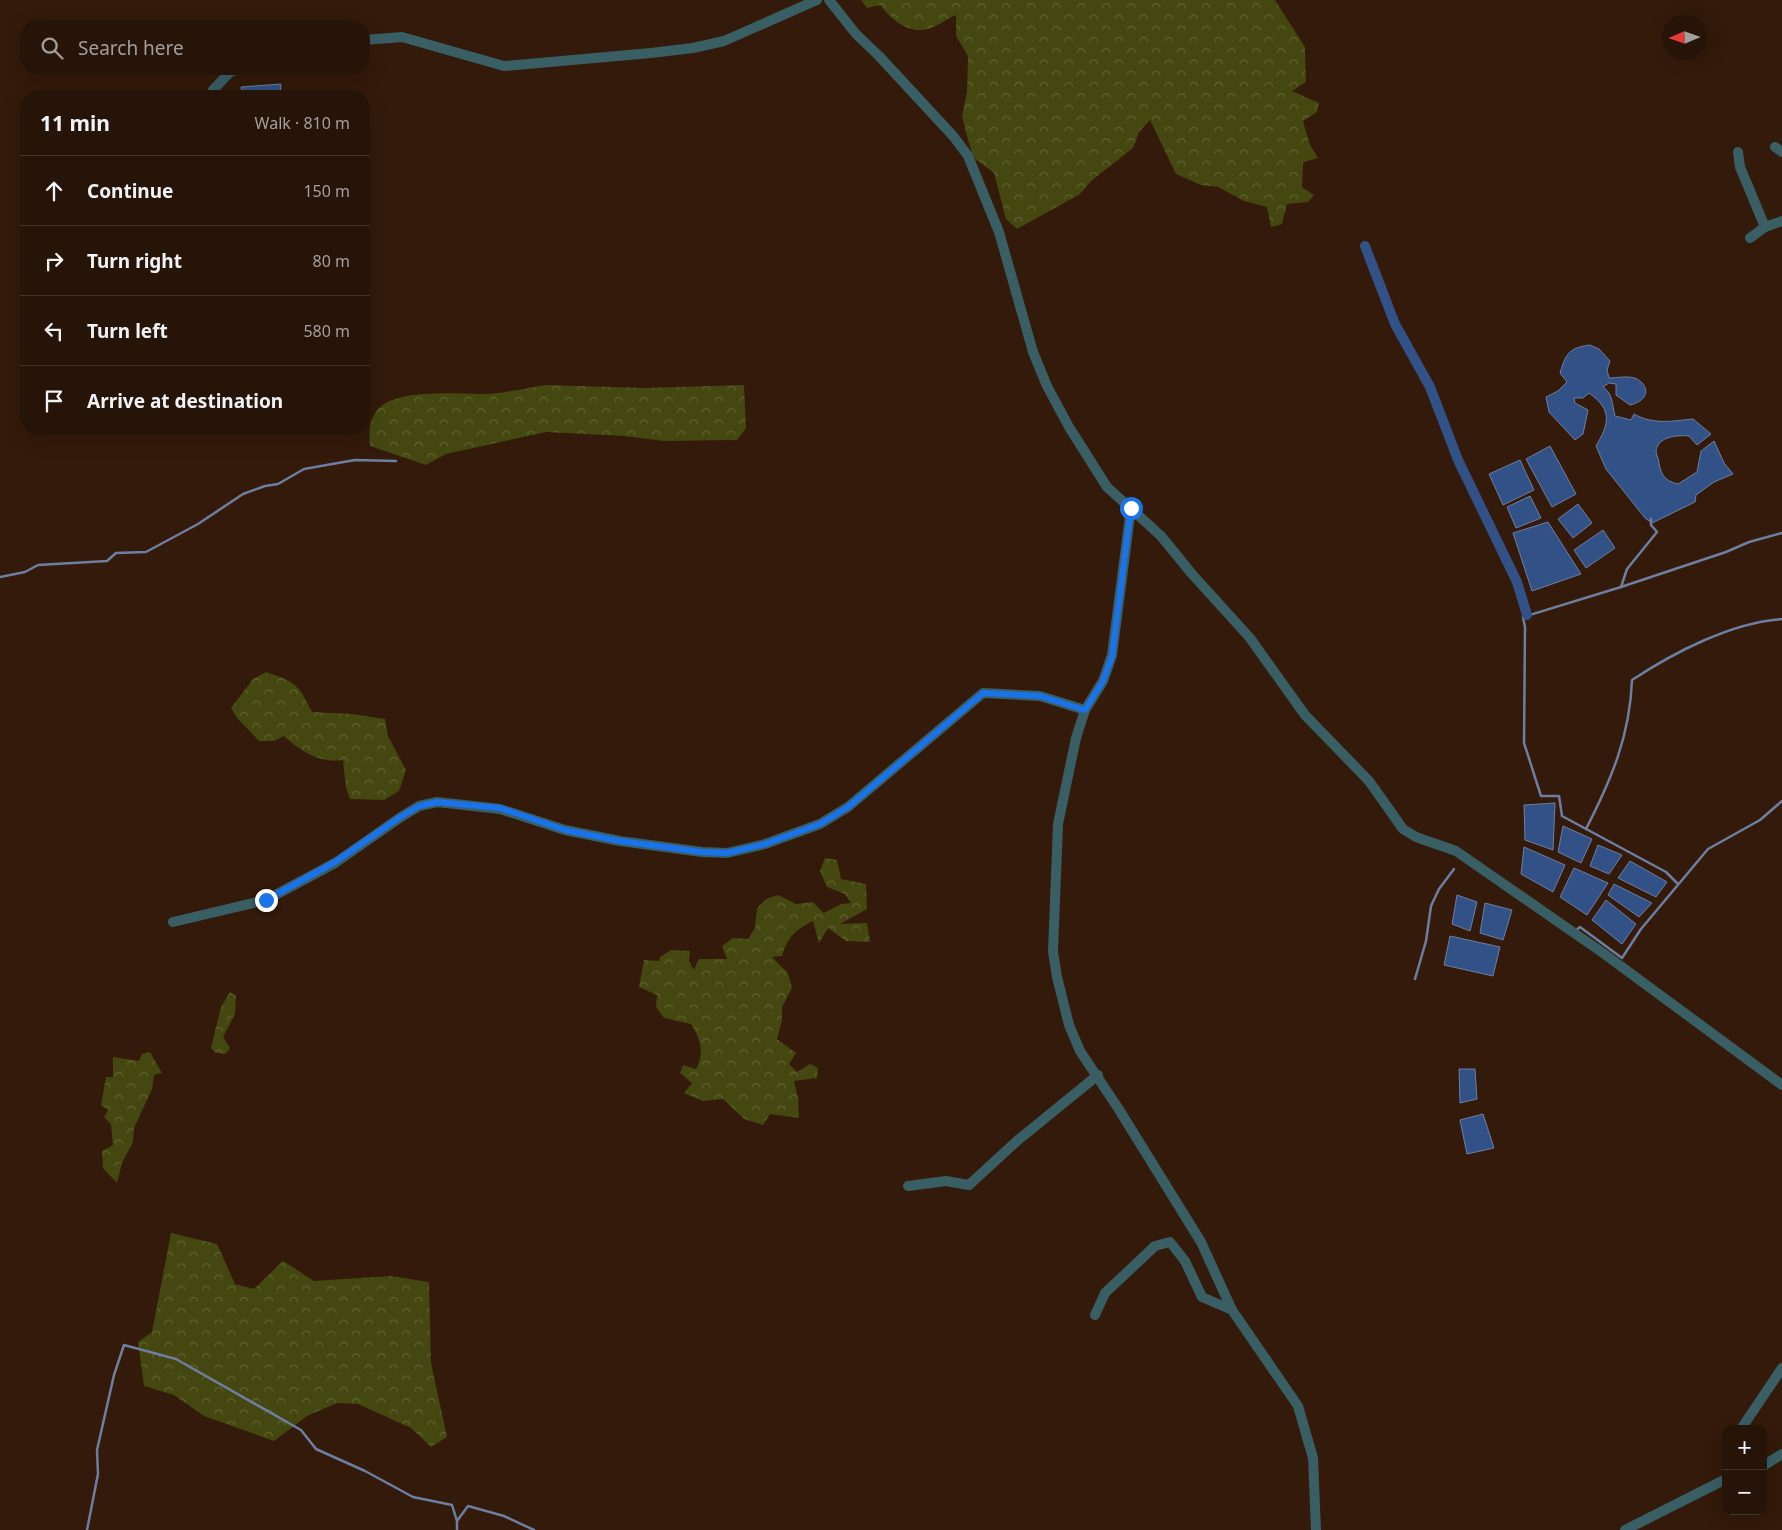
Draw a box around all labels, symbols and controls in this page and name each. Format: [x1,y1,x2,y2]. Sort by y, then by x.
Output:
north arrow [1662,15,1707,60]
search box [20,20,370,75]
icon: search [38,34,66,62]
text: Search here [78,35,184,61]
text: 11 min [40,109,110,137]
text: Walk · 810 m [255,112,350,134]
icon: ahead [40,177,68,205]
text: Continue [87,178,173,204]
text: 150 m [303,180,350,202]
icon: right [40,247,68,275]
text: Turn right [87,248,182,274]
text: 80 m [313,250,350,272]
icon: left [40,317,68,345]
text: Turn left [87,318,168,344]
text: 580 m [303,320,350,342]
icon: arrive [40,387,68,415]
text: Arrive at destination [87,388,283,414]
route start [1120,497,1143,520]
route end [255,889,278,912]
map controls [1722,1425,1767,1515]
button: + [1722,1425,1767,1470]
button: − [1722,1470,1767,1515]

